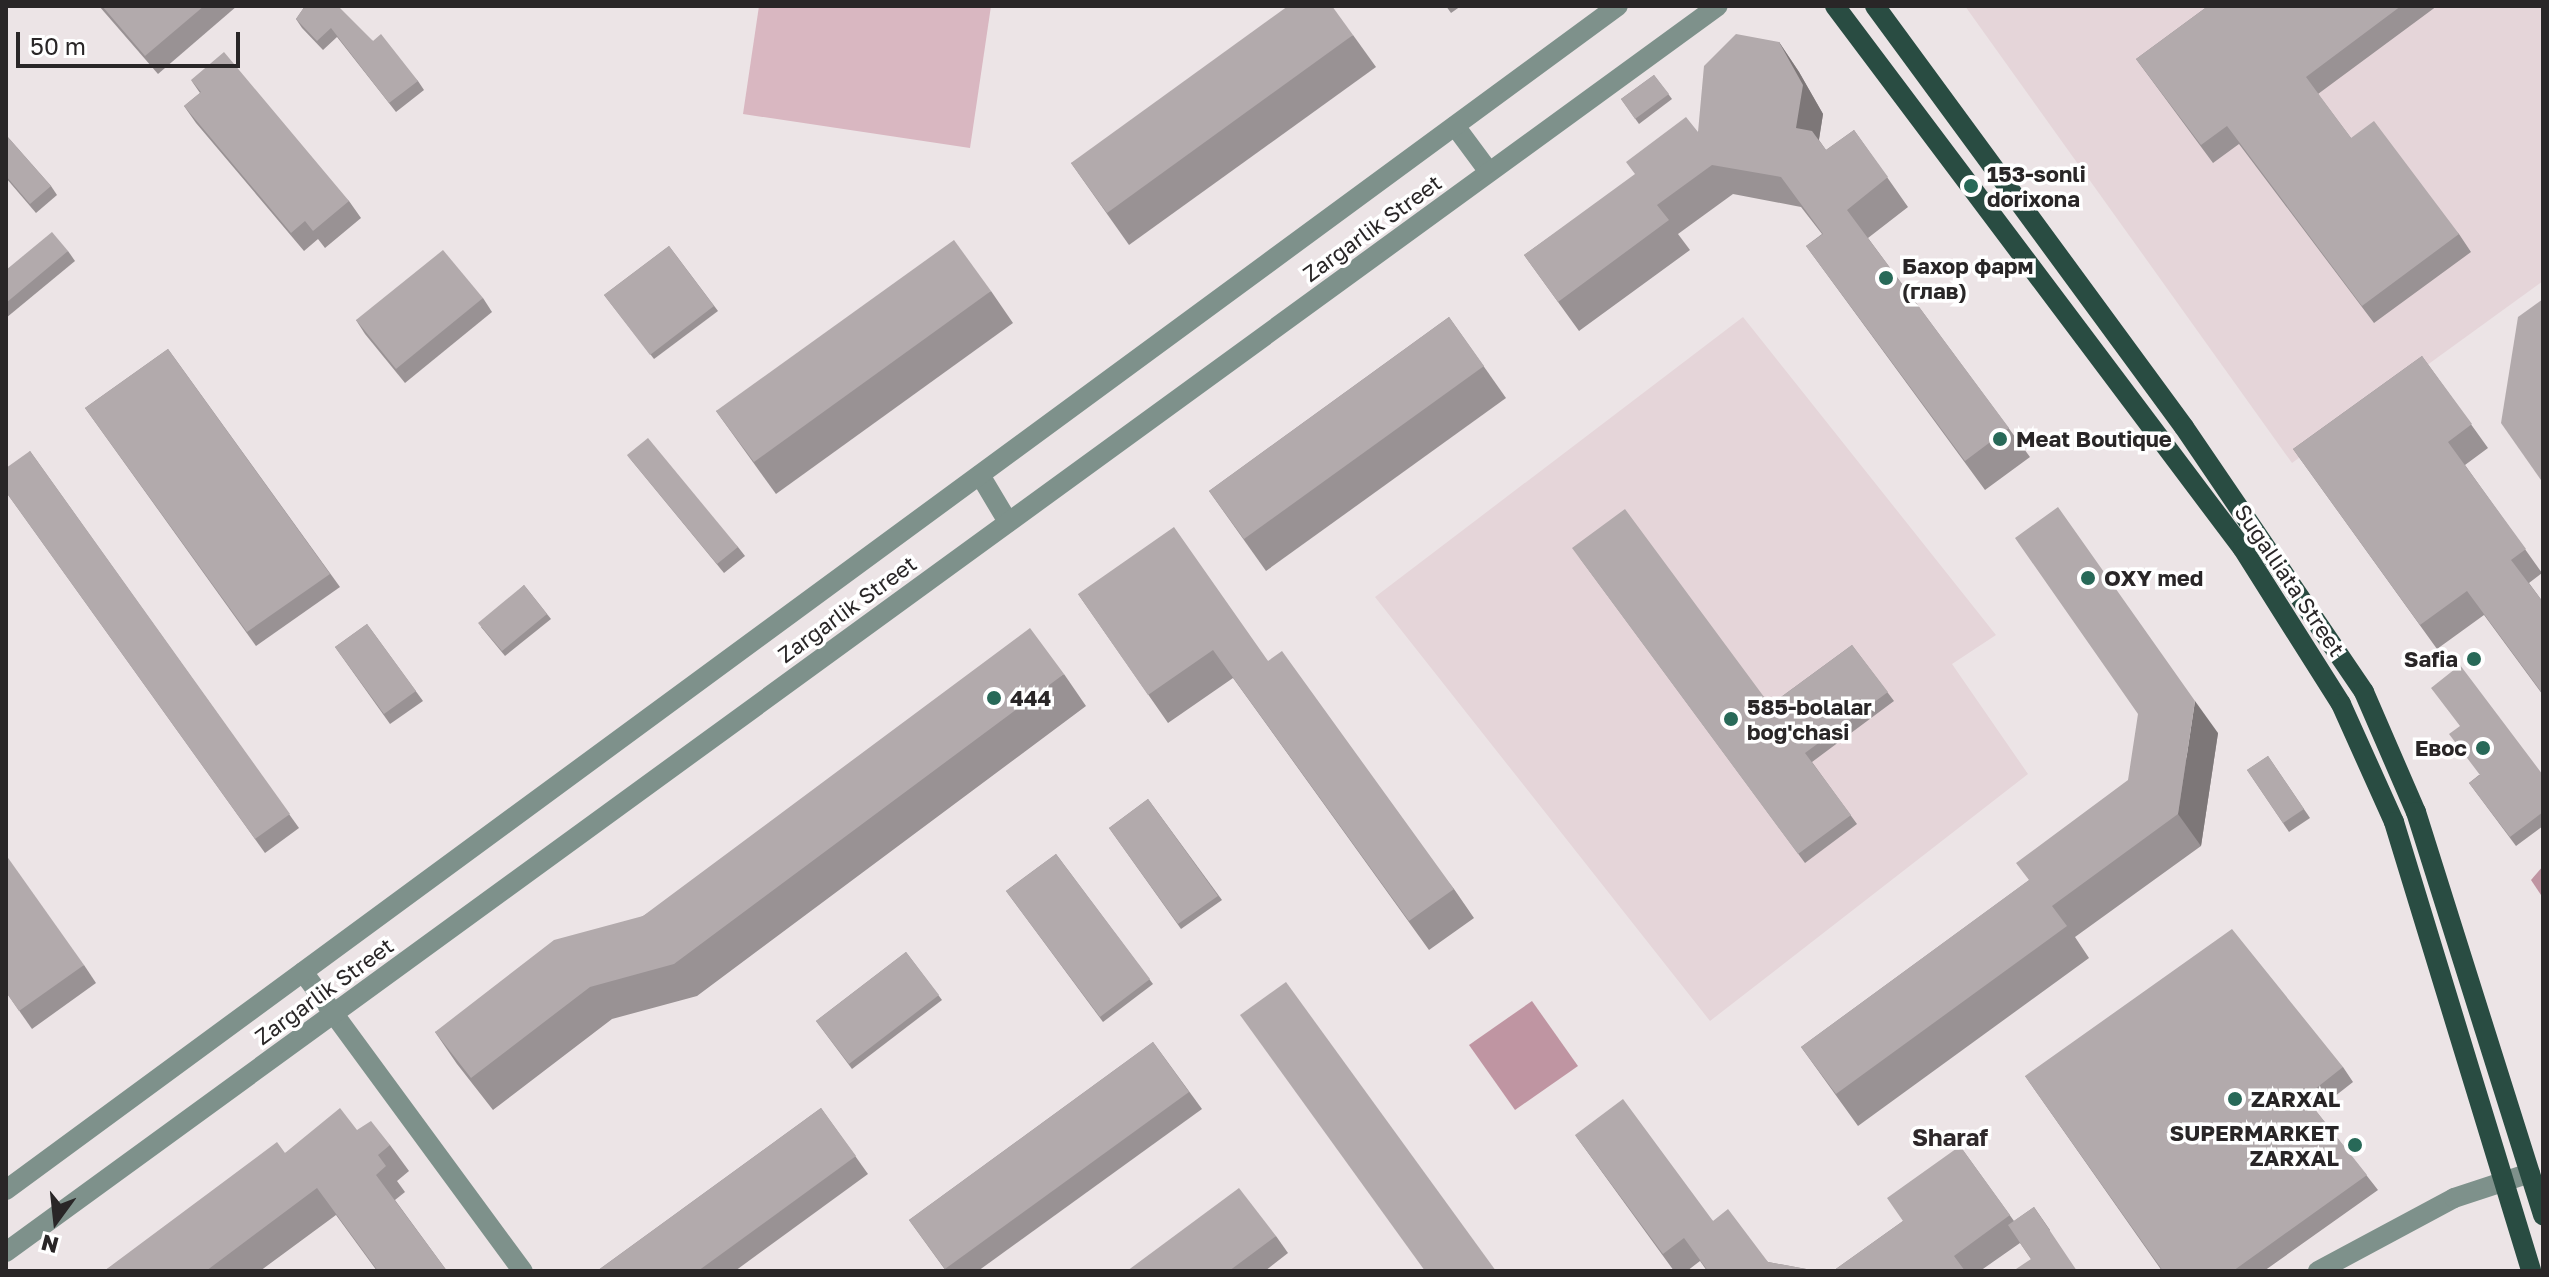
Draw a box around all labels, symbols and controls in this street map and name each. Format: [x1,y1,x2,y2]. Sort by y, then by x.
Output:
scale bar [20,16,244,66]
text: 50 m [30,31,86,60]
place label: 153-sonli dorixona [1987,160,2086,212]
street label: Zargarlik Street [1298,169,1446,287]
marker: 153-sonli dorixona [1962,177,1980,195]
place label: Бахор фарм (глав) [1902,252,2033,304]
marker: Бахор фарм (глав) [1877,269,1895,287]
place label: Meat Boutique [2016,426,2172,452]
marker: Meat Boutique [1991,430,2009,448]
street label: Sugalliata Street [2229,499,2351,661]
street label: Zargarlik Street [773,550,921,668]
place label: OXY med [2104,565,2203,591]
marker: OXY med [2079,569,2097,587]
place label: Safia [2404,646,2458,672]
marker: Safia [2465,650,2483,668]
place label: 444 [1010,685,1051,711]
marker: 444 [985,689,1003,707]
place label: 585-bolalar bog'chasi [1747,693,1872,744]
marker: 585-bolalar bog'chasi [1722,710,1740,728]
place label: Евос [2415,735,2467,761]
marker: Евос [2474,739,2492,757]
street label: Zargarlik Street [250,932,398,1050]
place label: ZARXAL [2251,1086,2340,1112]
marker: ZARXAL [2226,1090,2244,1108]
place label: SUPERMARKET ZARXAL [2170,1119,2339,1170]
district label: Sharaf [1912,1123,1988,1151]
marker: SUPERMARKET ZARXAL [2346,1136,2364,1154]
north arrow [16,1181,96,1261]
text: N [38,1229,61,1260]

